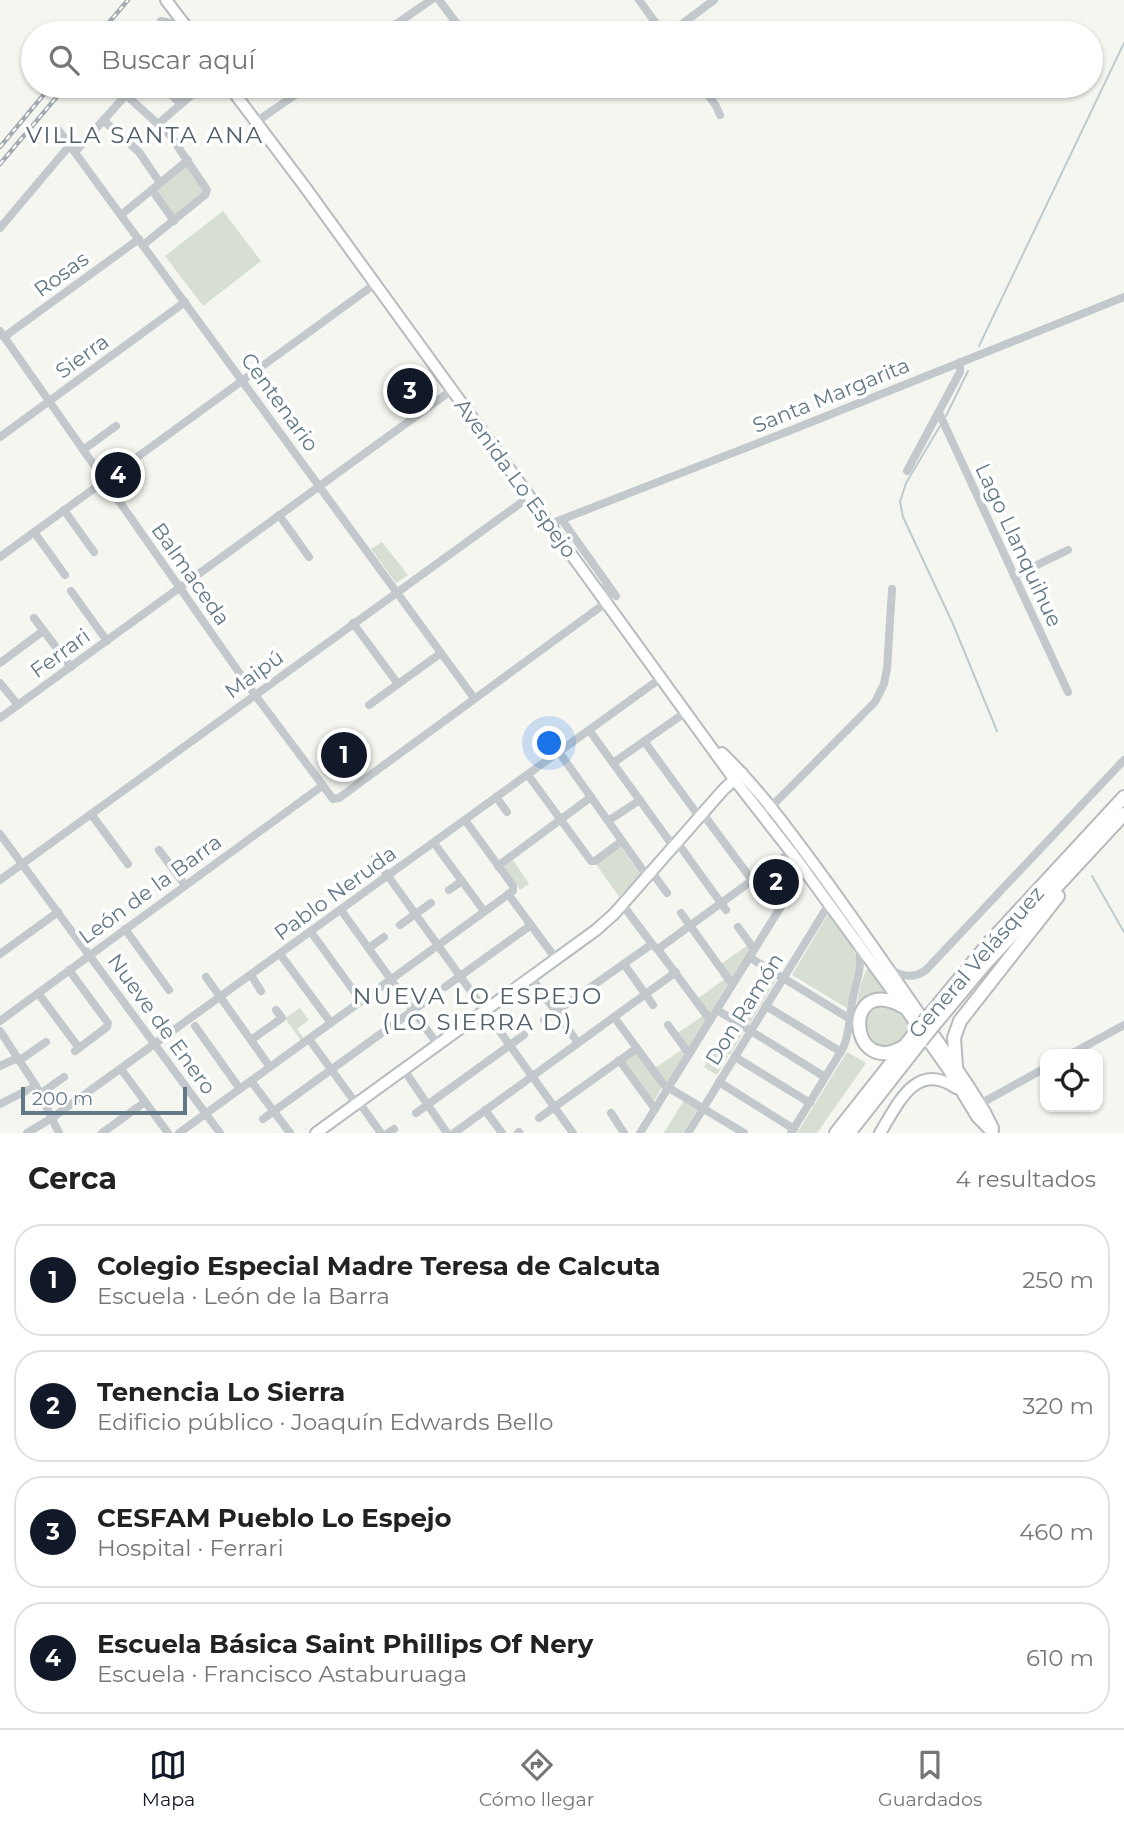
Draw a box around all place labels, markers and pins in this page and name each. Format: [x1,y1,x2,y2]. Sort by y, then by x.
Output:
pin: 3 [387,365,433,417]
pin: 4 [95,449,141,501]
pin: 1 [321,729,367,781]
pin: 2 [753,856,799,908]

